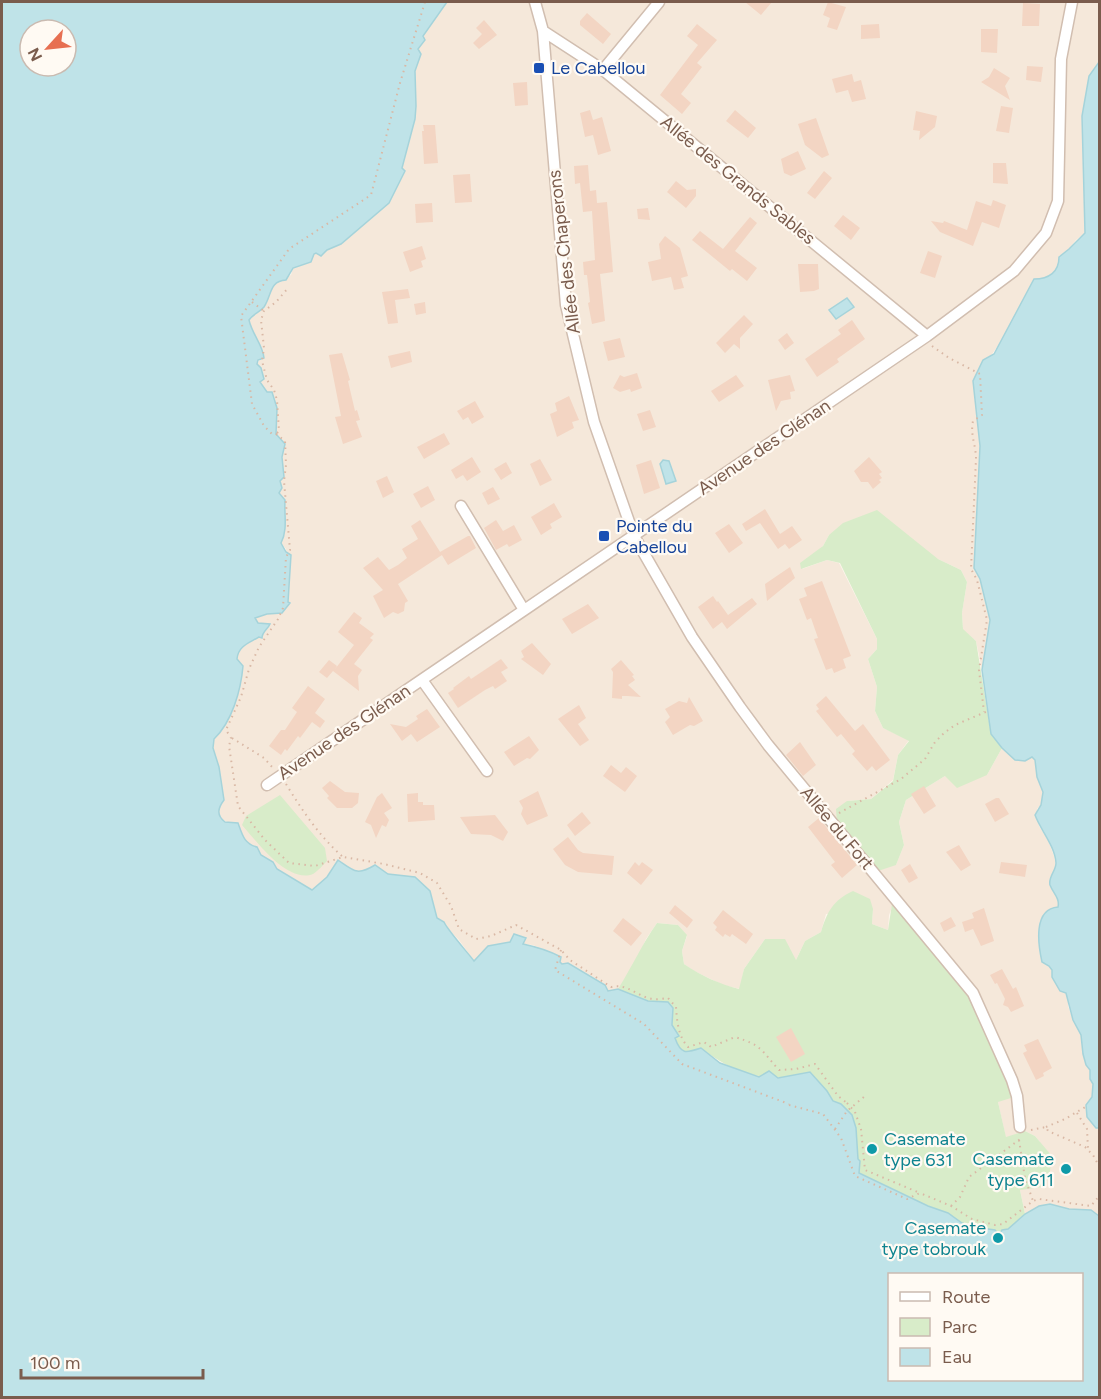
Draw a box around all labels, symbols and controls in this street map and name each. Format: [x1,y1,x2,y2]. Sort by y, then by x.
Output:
north arrow [18,18,78,78]
text: N [24,45,46,64]
place label: Le Cabellou [551,57,646,79]
marker: Le Cabellou [532,61,546,75]
street label: Allée des Grands Sables [656,111,820,249]
street label: Allée des Chaperons [543,169,585,335]
street label: Avenue des Glénan [693,394,835,500]
place label: Pointe du Cabellou [616,515,693,558]
marker: Pointe du Cabellou [597,529,611,543]
street label: Avenue des Glénan [273,679,415,785]
street label: Allée du Fort [796,782,878,874]
place label: Casemate type 631 [884,1128,966,1171]
marker: Casemate type 631 [865,1142,879,1156]
place label: Casemate type 611 [973,1148,1054,1191]
marker: Casemate type 611 [1059,1162,1073,1176]
place label: Casemate type tobrouk [882,1217,986,1260]
marker: Casemate type tobrouk [991,1231,1005,1245]
legend [888,1273,1083,1381]
text: Route [942,1286,991,1308]
text: Parc [942,1316,978,1338]
scale bar [21,1342,202,1380]
text: Eau [942,1346,972,1368]
text: 100 m [30,1352,80,1374]

